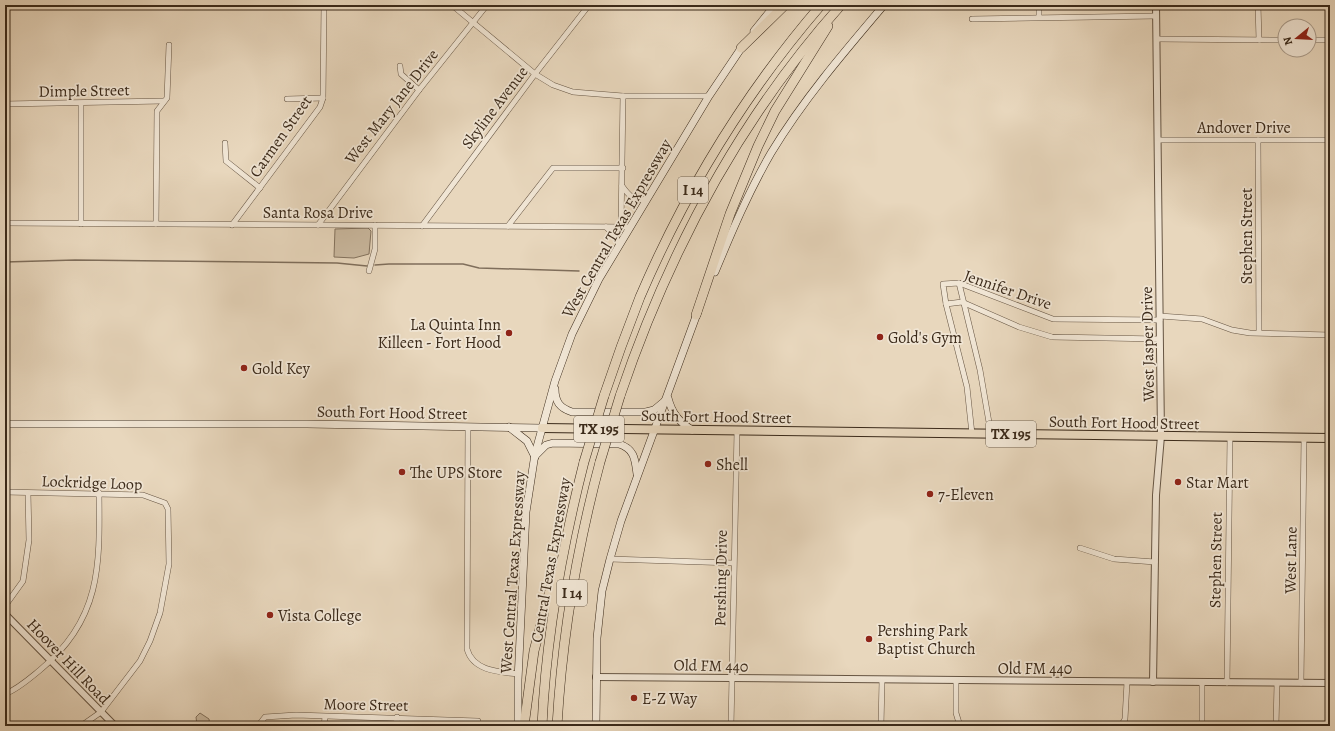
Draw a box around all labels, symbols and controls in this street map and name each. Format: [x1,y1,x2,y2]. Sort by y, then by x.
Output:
north arrow [1277,18,1317,58]
text: N [1280,35,1296,47]
street label: West Mary Jane Drive [339,44,444,170]
street label: Skyline Avenue [456,62,533,154]
street label: Dimple Street [38,79,130,103]
street label: Carmen Street [244,91,317,182]
street label: Andover Drive [1196,117,1291,139]
street label: West Central Texas Expressway [556,134,678,323]
road number: I 14 [678,177,708,203]
street label: Stephen Street [1236,188,1258,284]
street label: Santa Rosa Drive [263,202,373,224]
street label: Jennifer Drive [961,265,1054,315]
street label: West Jasper Drive [1136,286,1160,403]
place label: La Quinta Inn Killeen - Fort Hood [377,314,501,354]
place label: Gold's Gym [888,327,962,349]
marker: La Quinta Inn Killeen - Fort Hood [504,328,514,338]
marker: Gold's Gym [875,332,885,342]
place label: Gold Key [252,358,311,380]
marker: Gold Key [239,363,249,373]
street label: South Fort Hood Street [317,401,467,425]
street label: South Fort Hood Street [641,405,791,429]
street label: South Fort Hood Street [1049,411,1199,435]
road number: TX 195 [574,416,624,442]
road number: TX 195 [986,421,1036,447]
place label: Shell [716,454,748,476]
marker: Shell [703,459,713,469]
place label: The UPS Store [410,462,502,484]
marker: The UPS Store [397,467,407,477]
street label: West Central Texas Expressway [495,469,531,675]
street label: Lockridge Loop [41,470,143,496]
place label: Star Mart [1186,472,1249,494]
street label: Central Texas Expressway [526,475,576,644]
marker: Star Mart [1173,477,1183,487]
place label: 7-Eleven [938,484,994,506]
marker: 7-Eleven [925,489,935,499]
street label: Stephen Street [1204,512,1228,608]
street label: West Lane [1279,526,1303,595]
street label: Pershing Drive [709,529,733,627]
road number: I 14 [557,580,587,606]
place label: Vista College [277,605,362,627]
marker: Vista College [265,610,275,620]
street label: Hoover Hill Road [22,614,115,710]
place label: Pershing Park Baptist Church [877,620,976,660]
marker: Pershing Park Baptist Church [864,634,874,644]
street label: Old FM 440 [673,654,749,678]
street label: Old FM 440 [998,658,1072,680]
place label: E-Z Way [642,688,698,710]
street label: Moore Street [323,693,409,717]
marker: E-Z Way [629,693,639,703]

